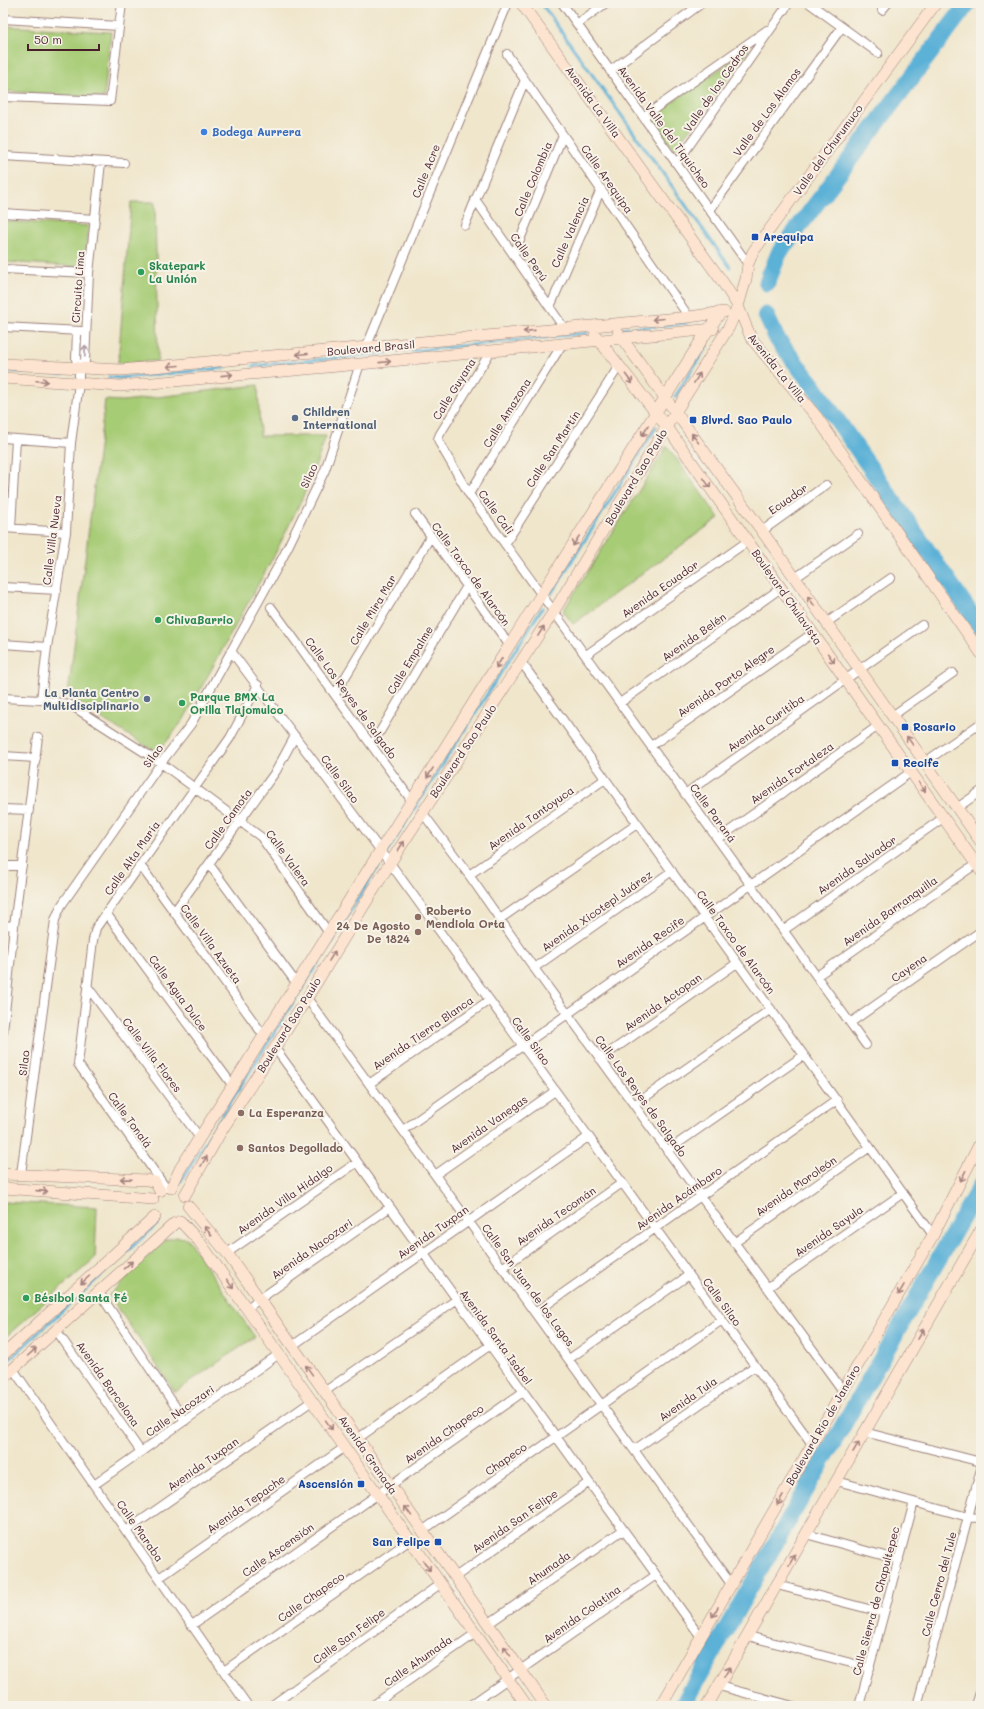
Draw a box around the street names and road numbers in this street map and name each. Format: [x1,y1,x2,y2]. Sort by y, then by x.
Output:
street label: Valle de los Cedros [680,41,752,135]
street label: Avenida La Villa [562,63,625,141]
street label: Avenida Valle del Tiquicheo [615,63,714,191]
street label: Valle de Los Álamos [729,64,804,159]
street label: Valle del Churumuco [789,101,866,198]
street label: Calle Colombia [510,139,555,219]
street label: Calle Acre [408,141,443,200]
street label: Calle Arequipa [578,141,637,216]
street label: Calle Valencia [547,194,592,270]
street label: Calle Perú [507,230,552,284]
street label: Circuito Lima [67,250,88,324]
street label: Avenida La Villa [745,330,810,406]
street label: Boulevard Brasil [326,336,416,359]
street label: Calle Guyana [429,355,479,423]
street label: Calle Amazona [479,375,534,450]
street label: Calle San Martín [522,407,583,490]
street label: Boulevard Sao Paulo [601,426,670,528]
street label: Silao [296,461,321,491]
street label: Ecuador [765,480,810,518]
street label: Calle Cali [475,487,518,537]
street label: Calle Villa Nueva [39,494,64,586]
street label: Calle Taxco de Alarcón [429,519,514,629]
street label: Boulevard Chulavista [749,546,826,648]
street label: Avenida Ecuador [618,556,701,621]
street label: Calle Mira Mar [346,572,400,648]
street label: Avenida Belén [659,609,729,664]
street label: Calle Empalme [383,622,436,697]
street label: Calle Los Reyes de Salgado [302,634,401,762]
street label: Avenida Porto Alegre [674,641,777,720]
street label: Avenida Curitiba [724,690,807,755]
street label: Boulevard Sao Paulo [426,701,500,800]
street label: Avenida Fortaleza [747,738,836,807]
street label: Silao [139,741,166,771]
street label: Calle Silao [318,752,363,806]
street label: Calle Paraná [687,780,740,845]
street label: Avenida Tantoyuca [485,782,577,853]
street label: Calle Camota [200,785,255,852]
street label: Calle Alta María [100,817,163,898]
street label: Calle Valera [263,826,314,889]
street label: Avenida Salvador [814,832,899,898]
street label: Avenida Xicotepl Juárez [538,867,655,955]
street label: Avenida Barranquilla [839,872,940,949]
street label: Calle Taxco de Alarcón [694,887,779,997]
street label: Calle Villa Azueta [177,901,246,987]
street label: Avenida Recife [612,912,687,971]
street label: Cayena [888,950,930,985]
street label: Calle Agua Dulce [146,952,211,1034]
street label: Avenida Actopan [621,969,704,1034]
street label: Boulevard Sao Paulo [253,974,324,1075]
street label: Avenida Tierra Blanca [369,992,476,1073]
street label: Calle Villa Flores [119,1014,185,1095]
street label: Calle Silao [509,1014,554,1068]
street label: Calle Los Reyes de Salgado [592,1032,691,1160]
street label: Silao [14,1049,33,1077]
street label: Calle Tonalá [105,1089,156,1151]
street label: Avenida Vanegas [447,1091,530,1156]
street label: Avenida Moroleón [752,1152,839,1219]
street label: Avenida Villa Hidalgo [234,1160,336,1237]
street label: Avenida Acámbaro [633,1162,725,1233]
street label: Avenida Tecomán [513,1183,598,1249]
street label: Avenida Sayula [791,1201,866,1260]
street label: Avenida Tuxpan [394,1202,471,1262]
street label: Avenida Nacozari [268,1215,355,1282]
street label: Calle San Juan de los Lagos [479,1220,578,1349]
street label: Calle Silao [700,1275,745,1329]
street label: Avenida Santa Isabel [457,1286,536,1387]
street label: Avenida Barcelona [73,1338,144,1429]
street label: Boulevard Río de Janeiro [782,1361,863,1488]
street label: Avenida Tula [656,1373,720,1424]
street label: Calle Nacozari [142,1381,217,1440]
street label: Avenida Chapeco [401,1400,487,1467]
street label: Avenida Granada [336,1412,401,1497]
street label: Avenida Tuxpan [164,1434,241,1494]
street label: Chapeco [482,1439,530,1478]
street label: Avenida Tepache [204,1471,288,1536]
street label: Avenida San Felipe [469,1485,561,1556]
street label: Calle Maraba [113,1497,167,1565]
street label: Calle Ascensión [239,1519,317,1580]
street label: Calle Sierra de Chapultepec [848,1525,903,1677]
street label: Calle Cerro del Tule [917,1530,960,1638]
street label: Ahumada [524,1547,573,1588]
street label: Calle Chapeco [274,1568,347,1625]
street label: Avenida Colatina [540,1581,623,1646]
street label: Calle San Felipe [310,1604,388,1667]
street label: Calle Ahumada [381,1631,455,1690]

